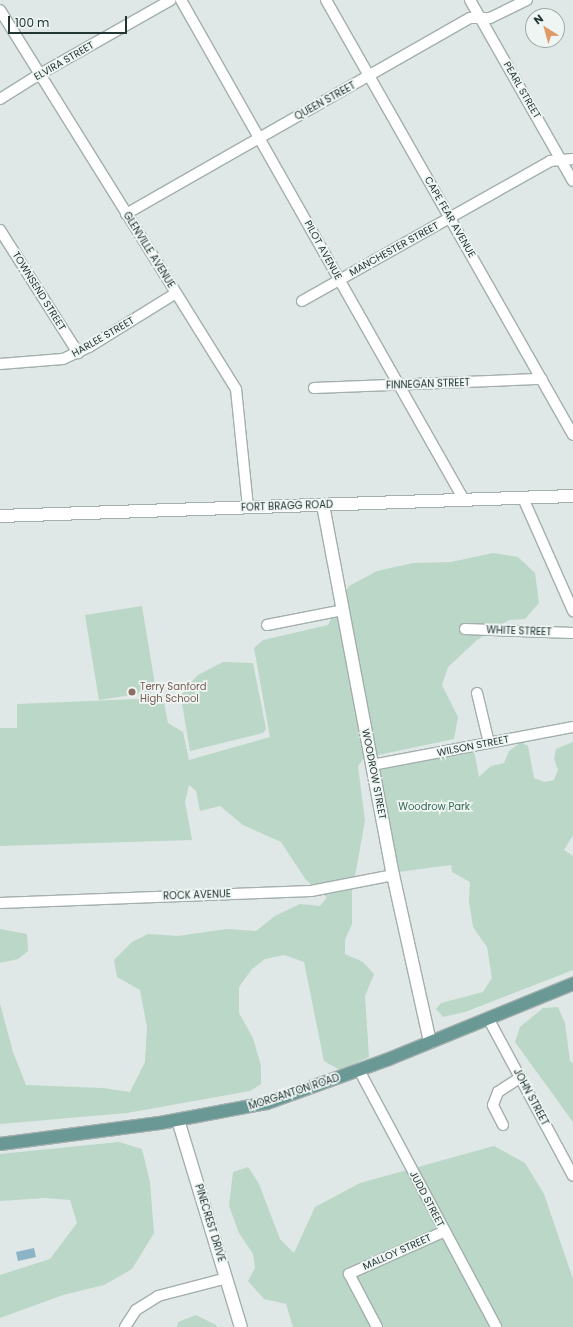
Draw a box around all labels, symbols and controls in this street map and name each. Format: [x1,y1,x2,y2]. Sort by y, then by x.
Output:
scale bar [10,8,129,34]
north arrow [525,8,565,48]
text: N [530,10,547,28]
text: 100 m [15,14,49,31]
street label: ELVIRA STREET [32,39,96,83]
street label: PEARL STREET [501,59,543,121]
street label: QUEEN STREET [293,79,357,123]
street label: CAPE FEAR AVENUE [422,174,478,260]
street label: GLENVILLE AVENUE [121,210,177,290]
street label: PILOT AVENUE [302,218,344,282]
street label: MANCHESTER STREET [347,219,441,279]
street label: TOWNSEND STREET [10,249,68,333]
street label: HARLEE STREET [70,314,136,360]
street label: FINNEGAN STREET [386,377,470,391]
street label: FORT BRAGG ROAD [241,498,333,514]
street label: WHITE STREET [486,624,552,638]
place label: Terry Sanford High School [140,680,207,704]
marker: Terry Sanford High School [127,687,137,697]
street label: WOODROW STREET [359,728,389,820]
street label: WILSON STREET [436,733,510,759]
park label: Woodrow Park [398,801,470,813]
street label: ROCK AVENUE [163,888,231,902]
street label: JOHN STREET [511,1066,551,1128]
street label: MORGANTON ROAD [247,1072,341,1112]
street label: JUDD STREET [407,1169,447,1229]
street label: PINECREST DRIVE [192,1183,228,1263]
street label: MALLOY STREET [361,1232,433,1272]

